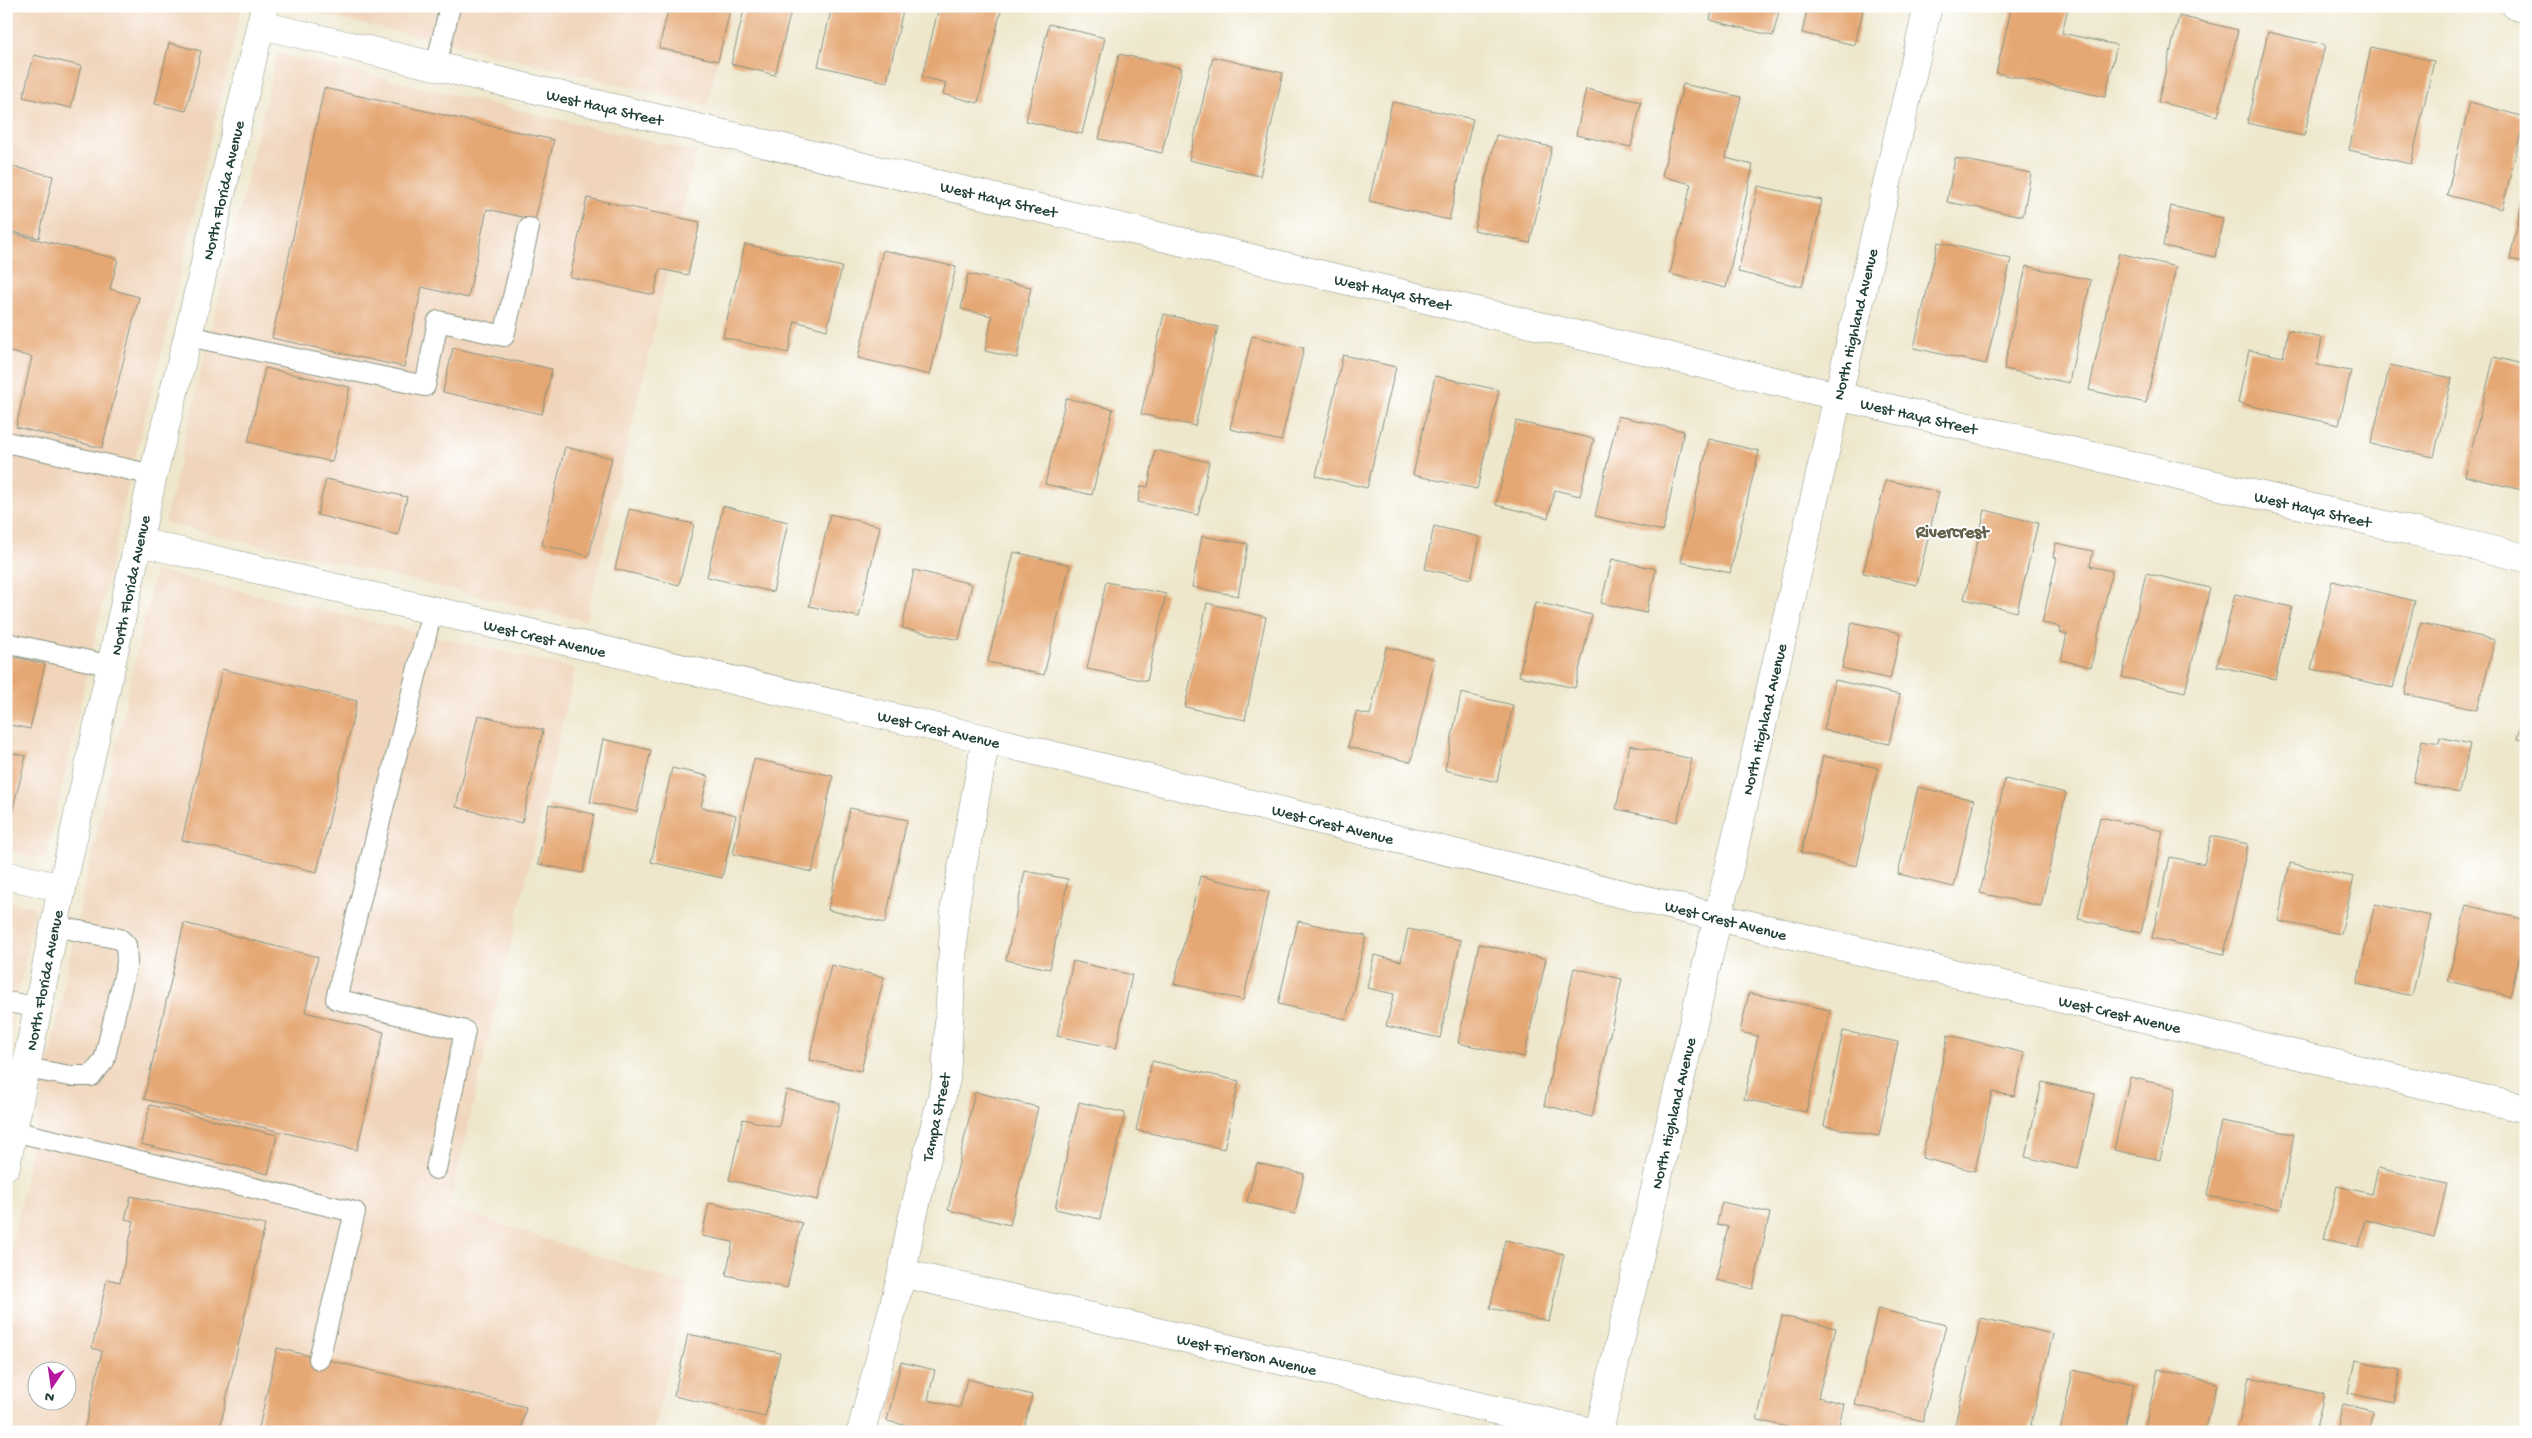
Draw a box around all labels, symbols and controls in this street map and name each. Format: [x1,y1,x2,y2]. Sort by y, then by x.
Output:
street label: West Haya Street [544,87,666,132]
street label: North Florida Avenue [200,118,251,262]
street label: West Haya Street [938,179,1060,224]
street label: North Highland Avenue [1831,246,1884,402]
street label: West Haya Street [1332,272,1454,317]
street label: West Haya Street [1858,396,1980,441]
street label: West Haya Street [2252,489,2374,534]
street label: North Florida Avenue [108,513,157,657]
district label: Rivercrest [1915,523,1990,544]
street label: West Crest Avenue [481,617,608,664]
street label: North Highland Avenue [1740,641,1793,797]
street label: West Crest Avenue [875,708,1002,755]
street label: West Crest Avenue [1269,802,1396,851]
street label: West Crest Avenue [1662,898,1789,947]
street label: North Florida Avenue [24,908,70,1052]
street label: West Crest Avenue [2056,993,2183,1040]
street label: North Highland Avenue [1649,1035,1702,1191]
street label: Tampa Street [920,1070,957,1165]
street label: West Frierson Avenue [1174,1331,1319,1382]
north arrow [28,1360,78,1410]
text: N [43,1387,56,1406]

